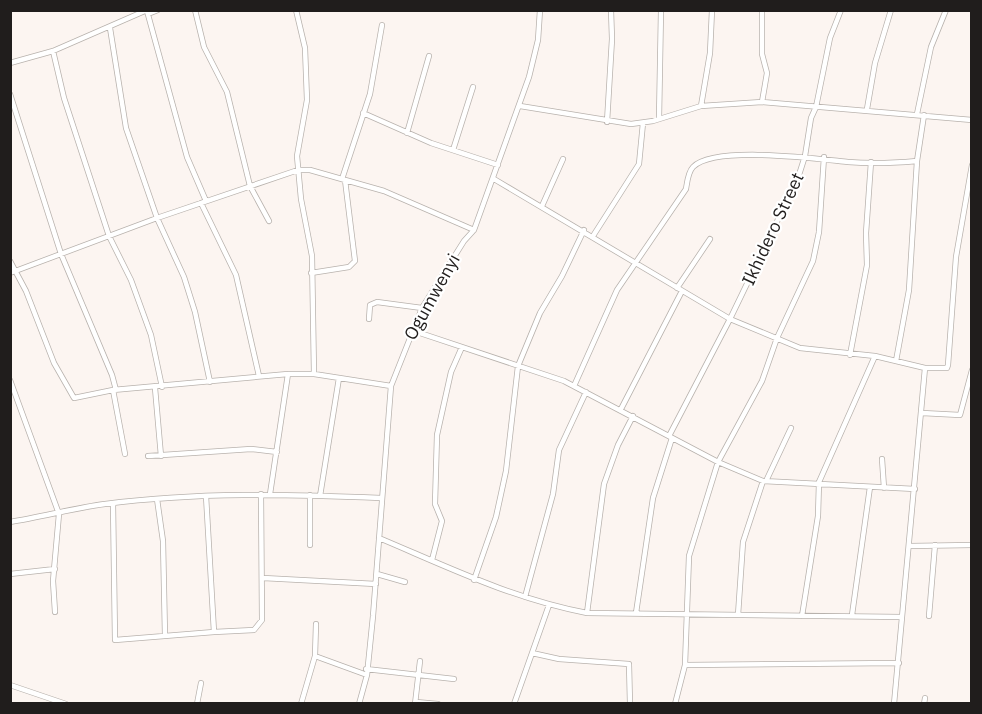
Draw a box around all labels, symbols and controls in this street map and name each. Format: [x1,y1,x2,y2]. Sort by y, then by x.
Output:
street label: Ikhidero Street [736,169,809,289]
street label: Ogumwenyi [398,250,465,344]

